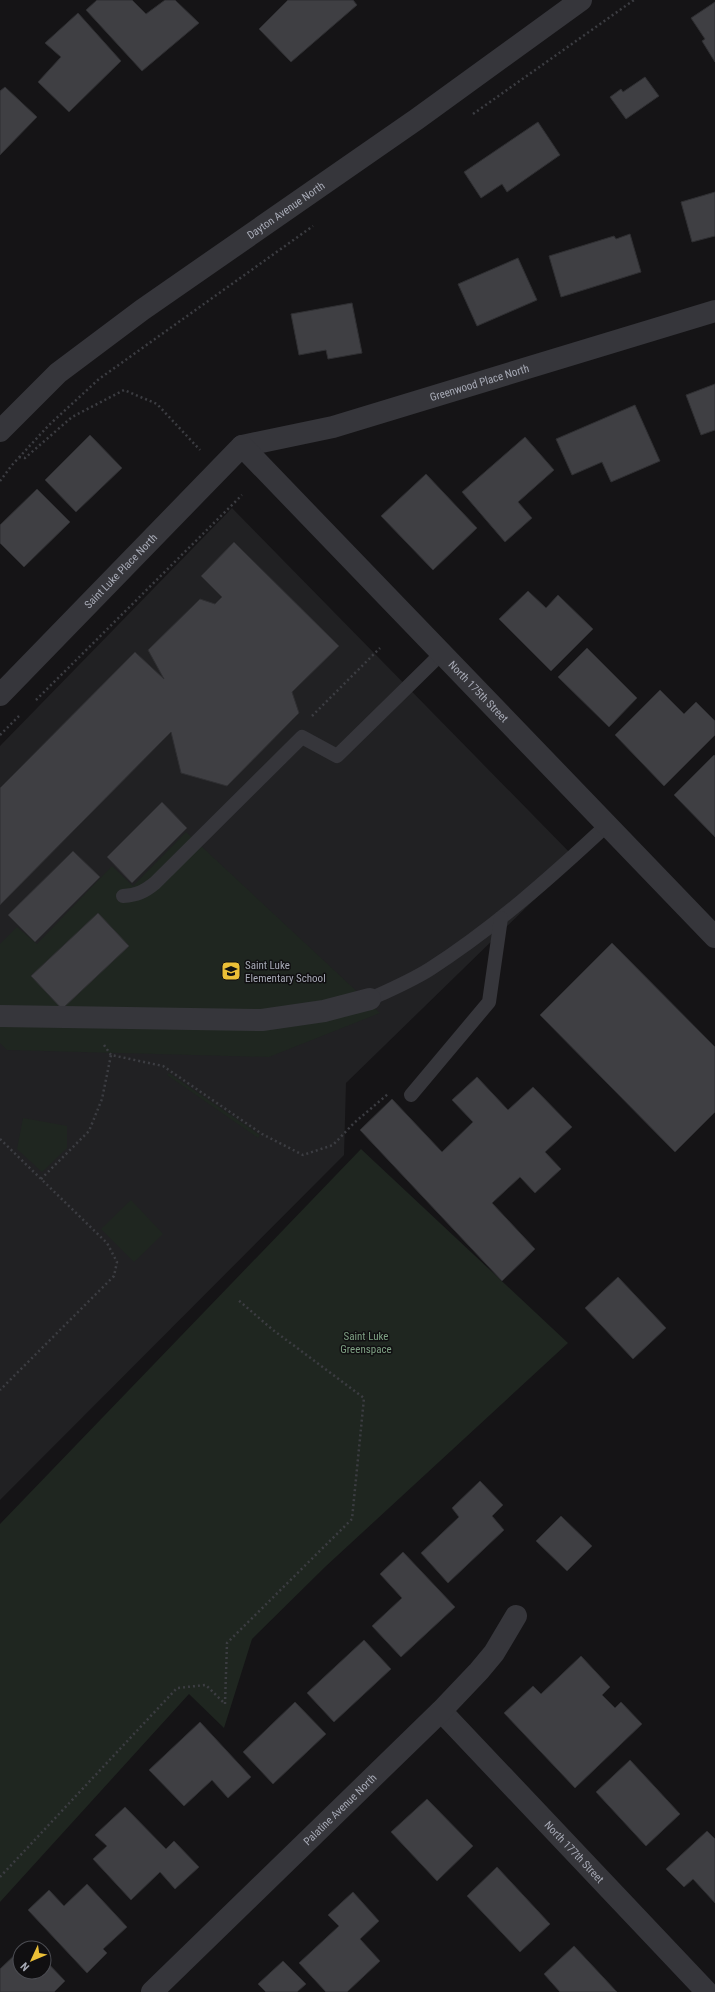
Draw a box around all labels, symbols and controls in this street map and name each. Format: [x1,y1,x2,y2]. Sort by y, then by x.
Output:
street label: Dayton Avenue North [244,179,327,242]
street label: Greenwood Place North [428,361,531,404]
street label: Saint Luke Place North [81,531,160,611]
street label: North 175th Street [446,658,511,725]
place label: Saint Luke Elementary School [245,959,326,985]
school or university icon: Saint Luke Elementary School [220,960,242,982]
park label: Saint Luke Greenspace [340,1330,392,1356]
street label: Palatine Avenue North [301,1771,379,1848]
street label: North 177th Street [542,1818,607,1886]
north arrow [12,1940,52,1980]
text: N [18,1959,32,1974]

